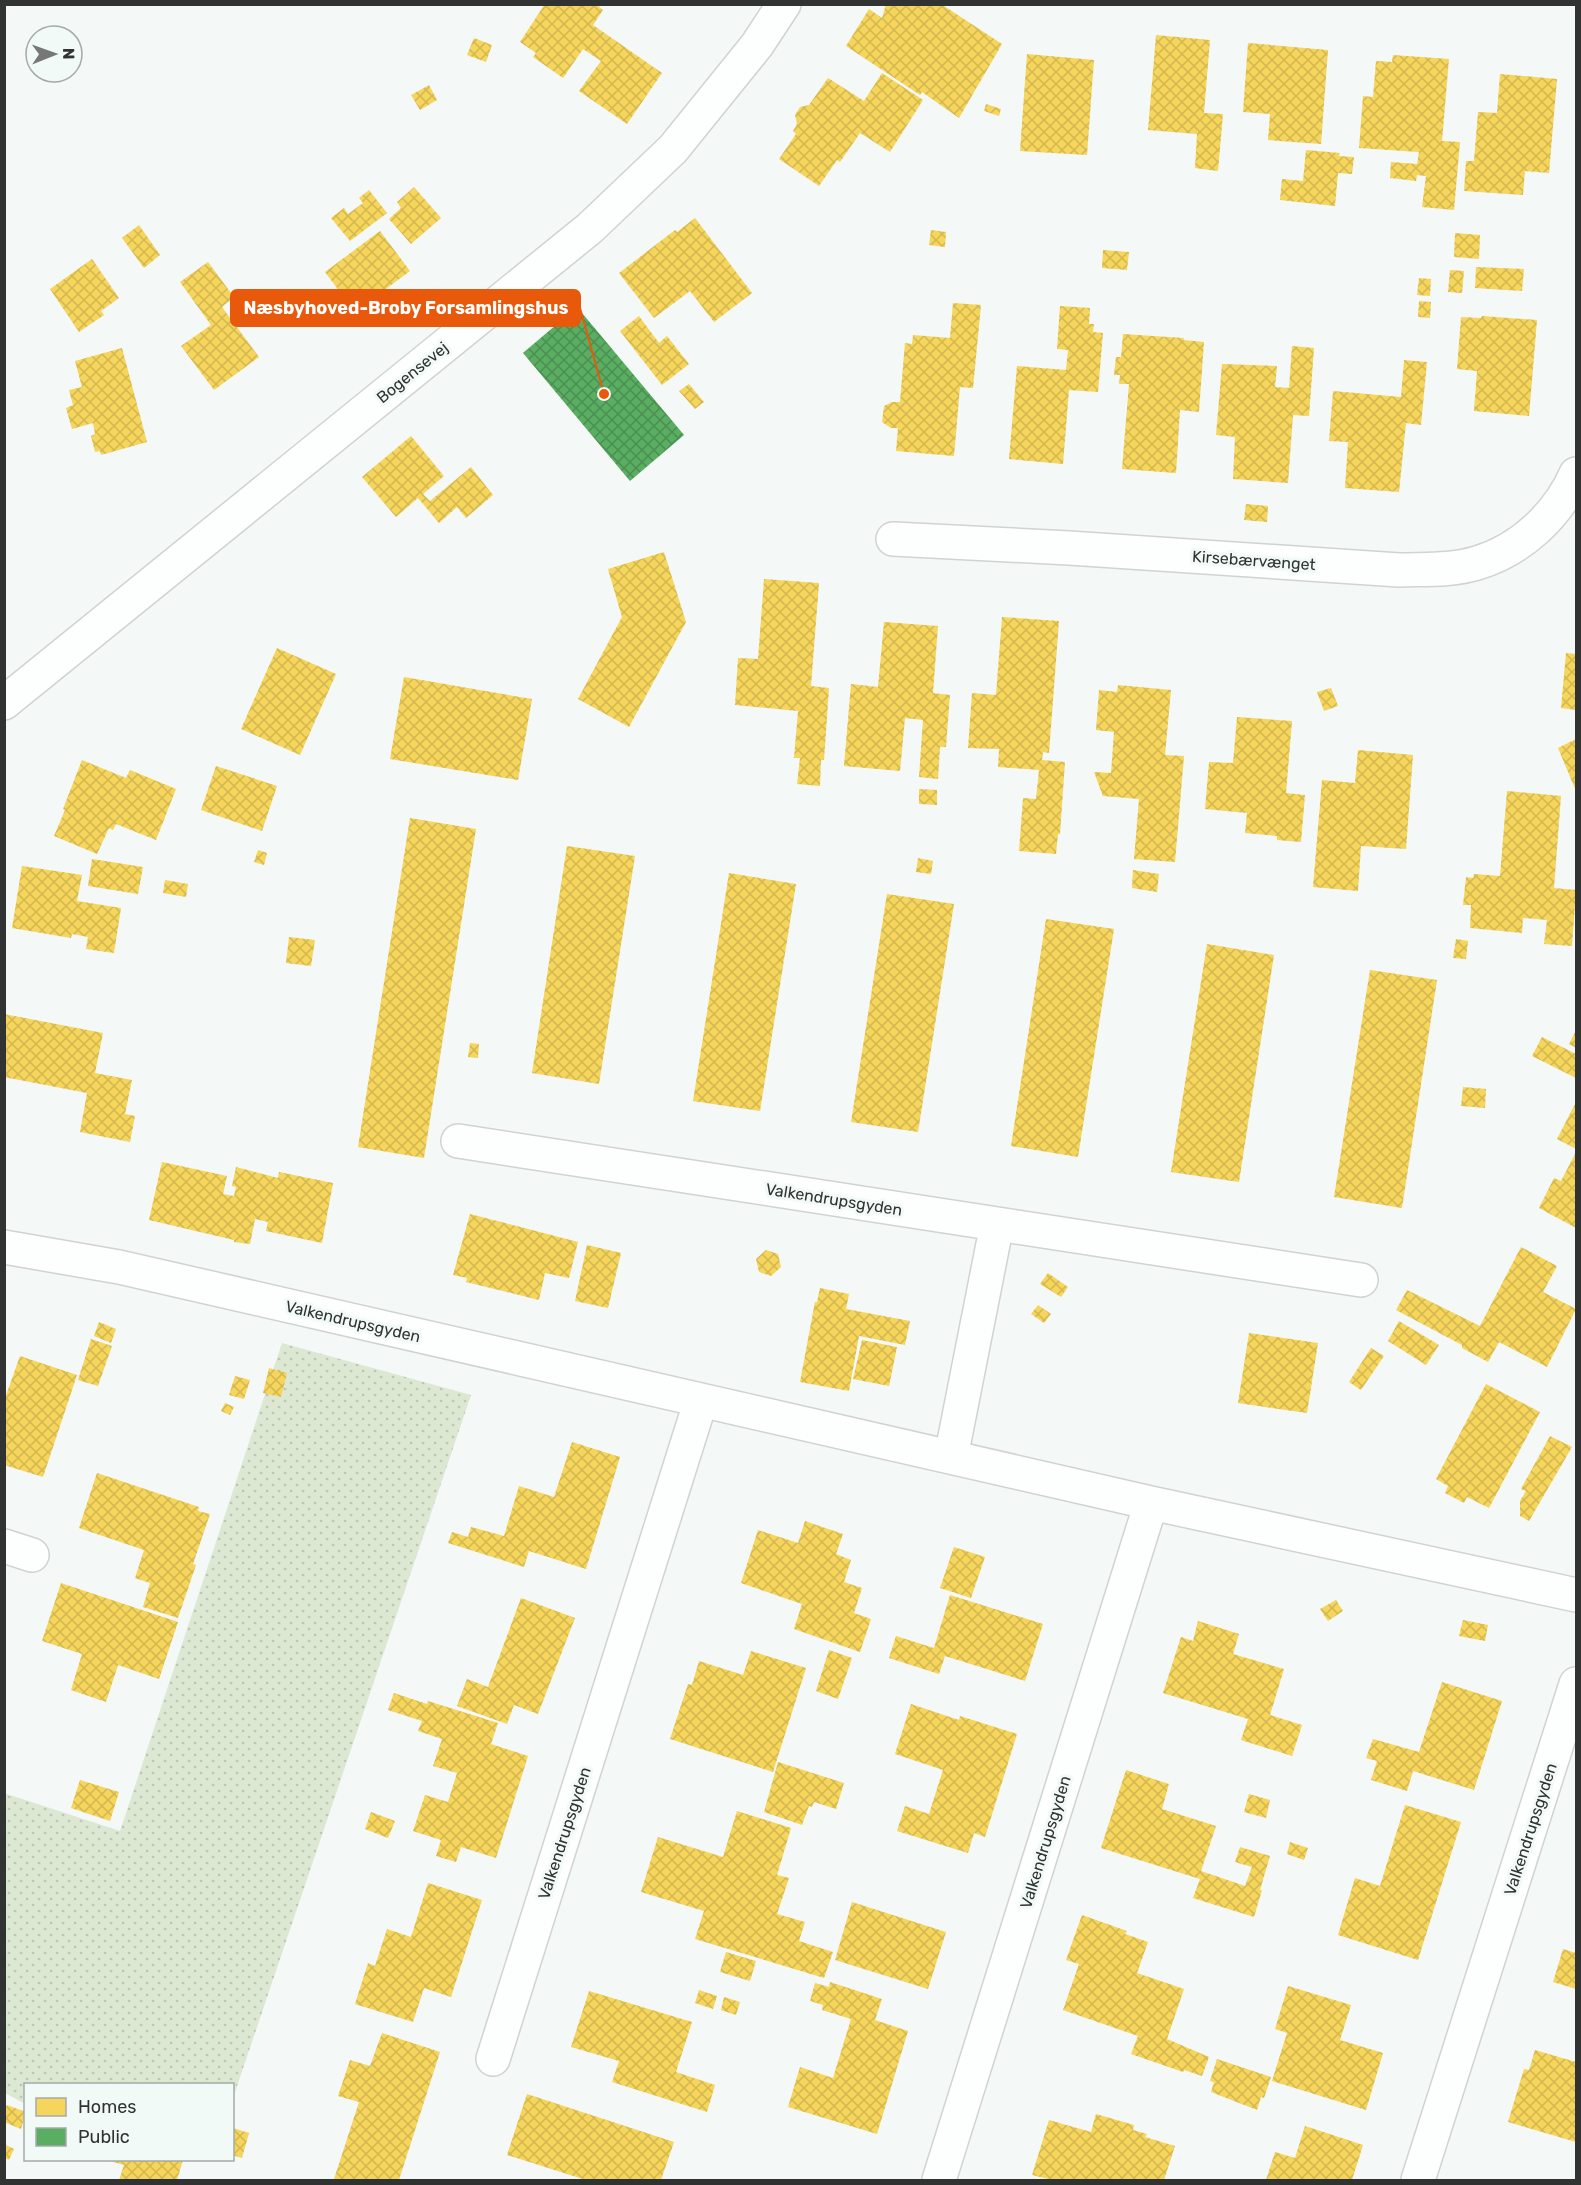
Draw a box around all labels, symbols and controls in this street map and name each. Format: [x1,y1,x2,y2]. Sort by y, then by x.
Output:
north arrow [24,24,84,84]
text: N [59,48,78,60]
callout: Næsbyhoved-Broby Forsamlingshus [231,290,580,326]
text: Næsbyhoved-Broby Forsamlingshus [244,297,568,319]
street label: Bogensevej [373,338,452,407]
street label: Kirsebærvænget [1192,547,1316,574]
street label: Valkendrupsgyden [764,1179,904,1220]
street label: Valkendrupsgyden [284,1297,422,1346]
street label: Valkendrupsgyden [1500,1761,1561,1898]
street label: Valkendrupsgyden [534,1765,595,1902]
street label: Valkendrupsgyden [1016,1773,1075,1911]
legend [24,2083,234,2161]
text: Homes [78,2096,136,2118]
text: Public [78,2126,130,2148]

